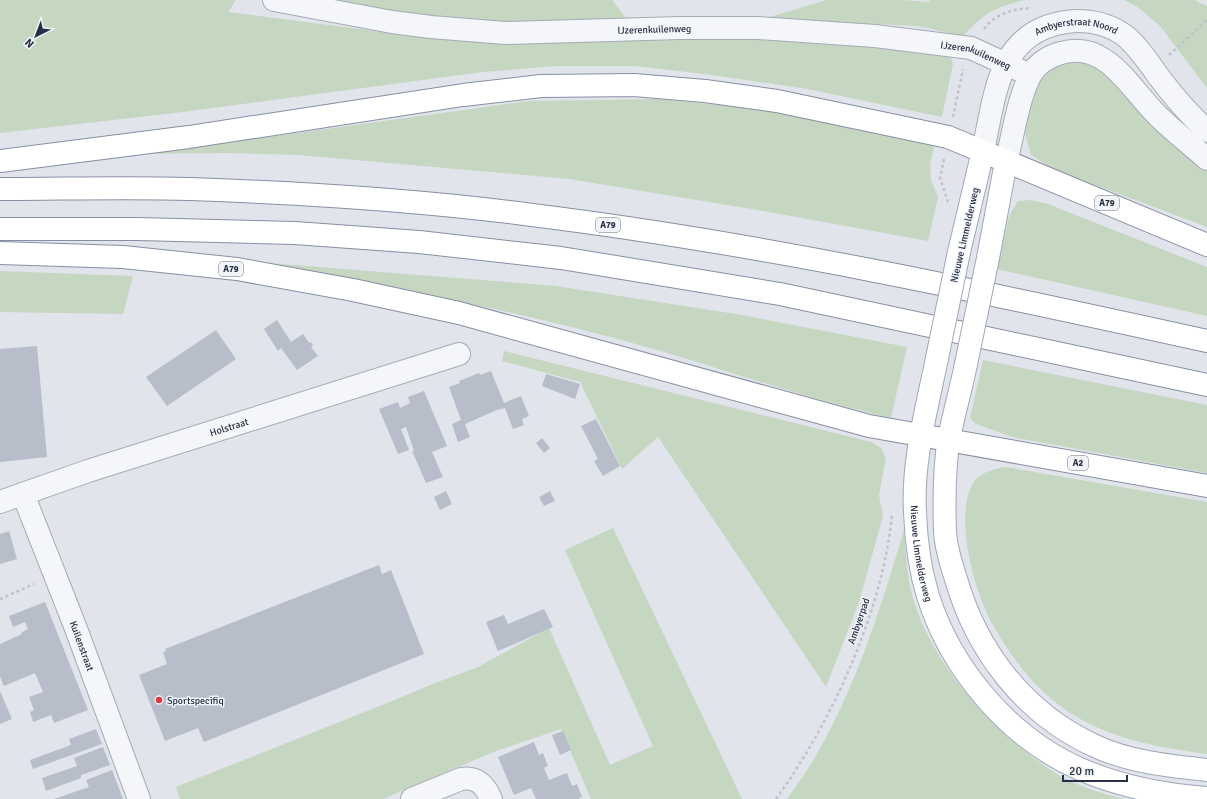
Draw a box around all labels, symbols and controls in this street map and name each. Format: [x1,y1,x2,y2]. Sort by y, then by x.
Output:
north arrow [16,16,56,56]
street label: Ambyerstraat Noord [1033,16,1120,38]
street label: IJzerenkuilenweg [617,23,691,37]
text: N [22,36,37,50]
street label: IJzerenkuilenweg [940,39,1013,72]
street label: Nieuwe Limmelderweg [948,186,982,284]
road number: A79 [1095,196,1119,210]
road number: A79 [596,218,620,232]
road number: A79 [219,262,243,276]
street label: Holstraat [208,416,250,439]
road number: A2 [1068,456,1088,470]
street label: Nieuwe Limmelderweg [908,505,934,603]
street label: Ambyerpad [845,597,872,646]
street label: Kuilenstraat [67,619,96,673]
marker: Sportspecifiq [154,695,164,705]
place label: Sportspecifiq [167,695,224,707]
scale bar [1063,757,1127,783]
text: 20 m [1069,764,1094,779]

